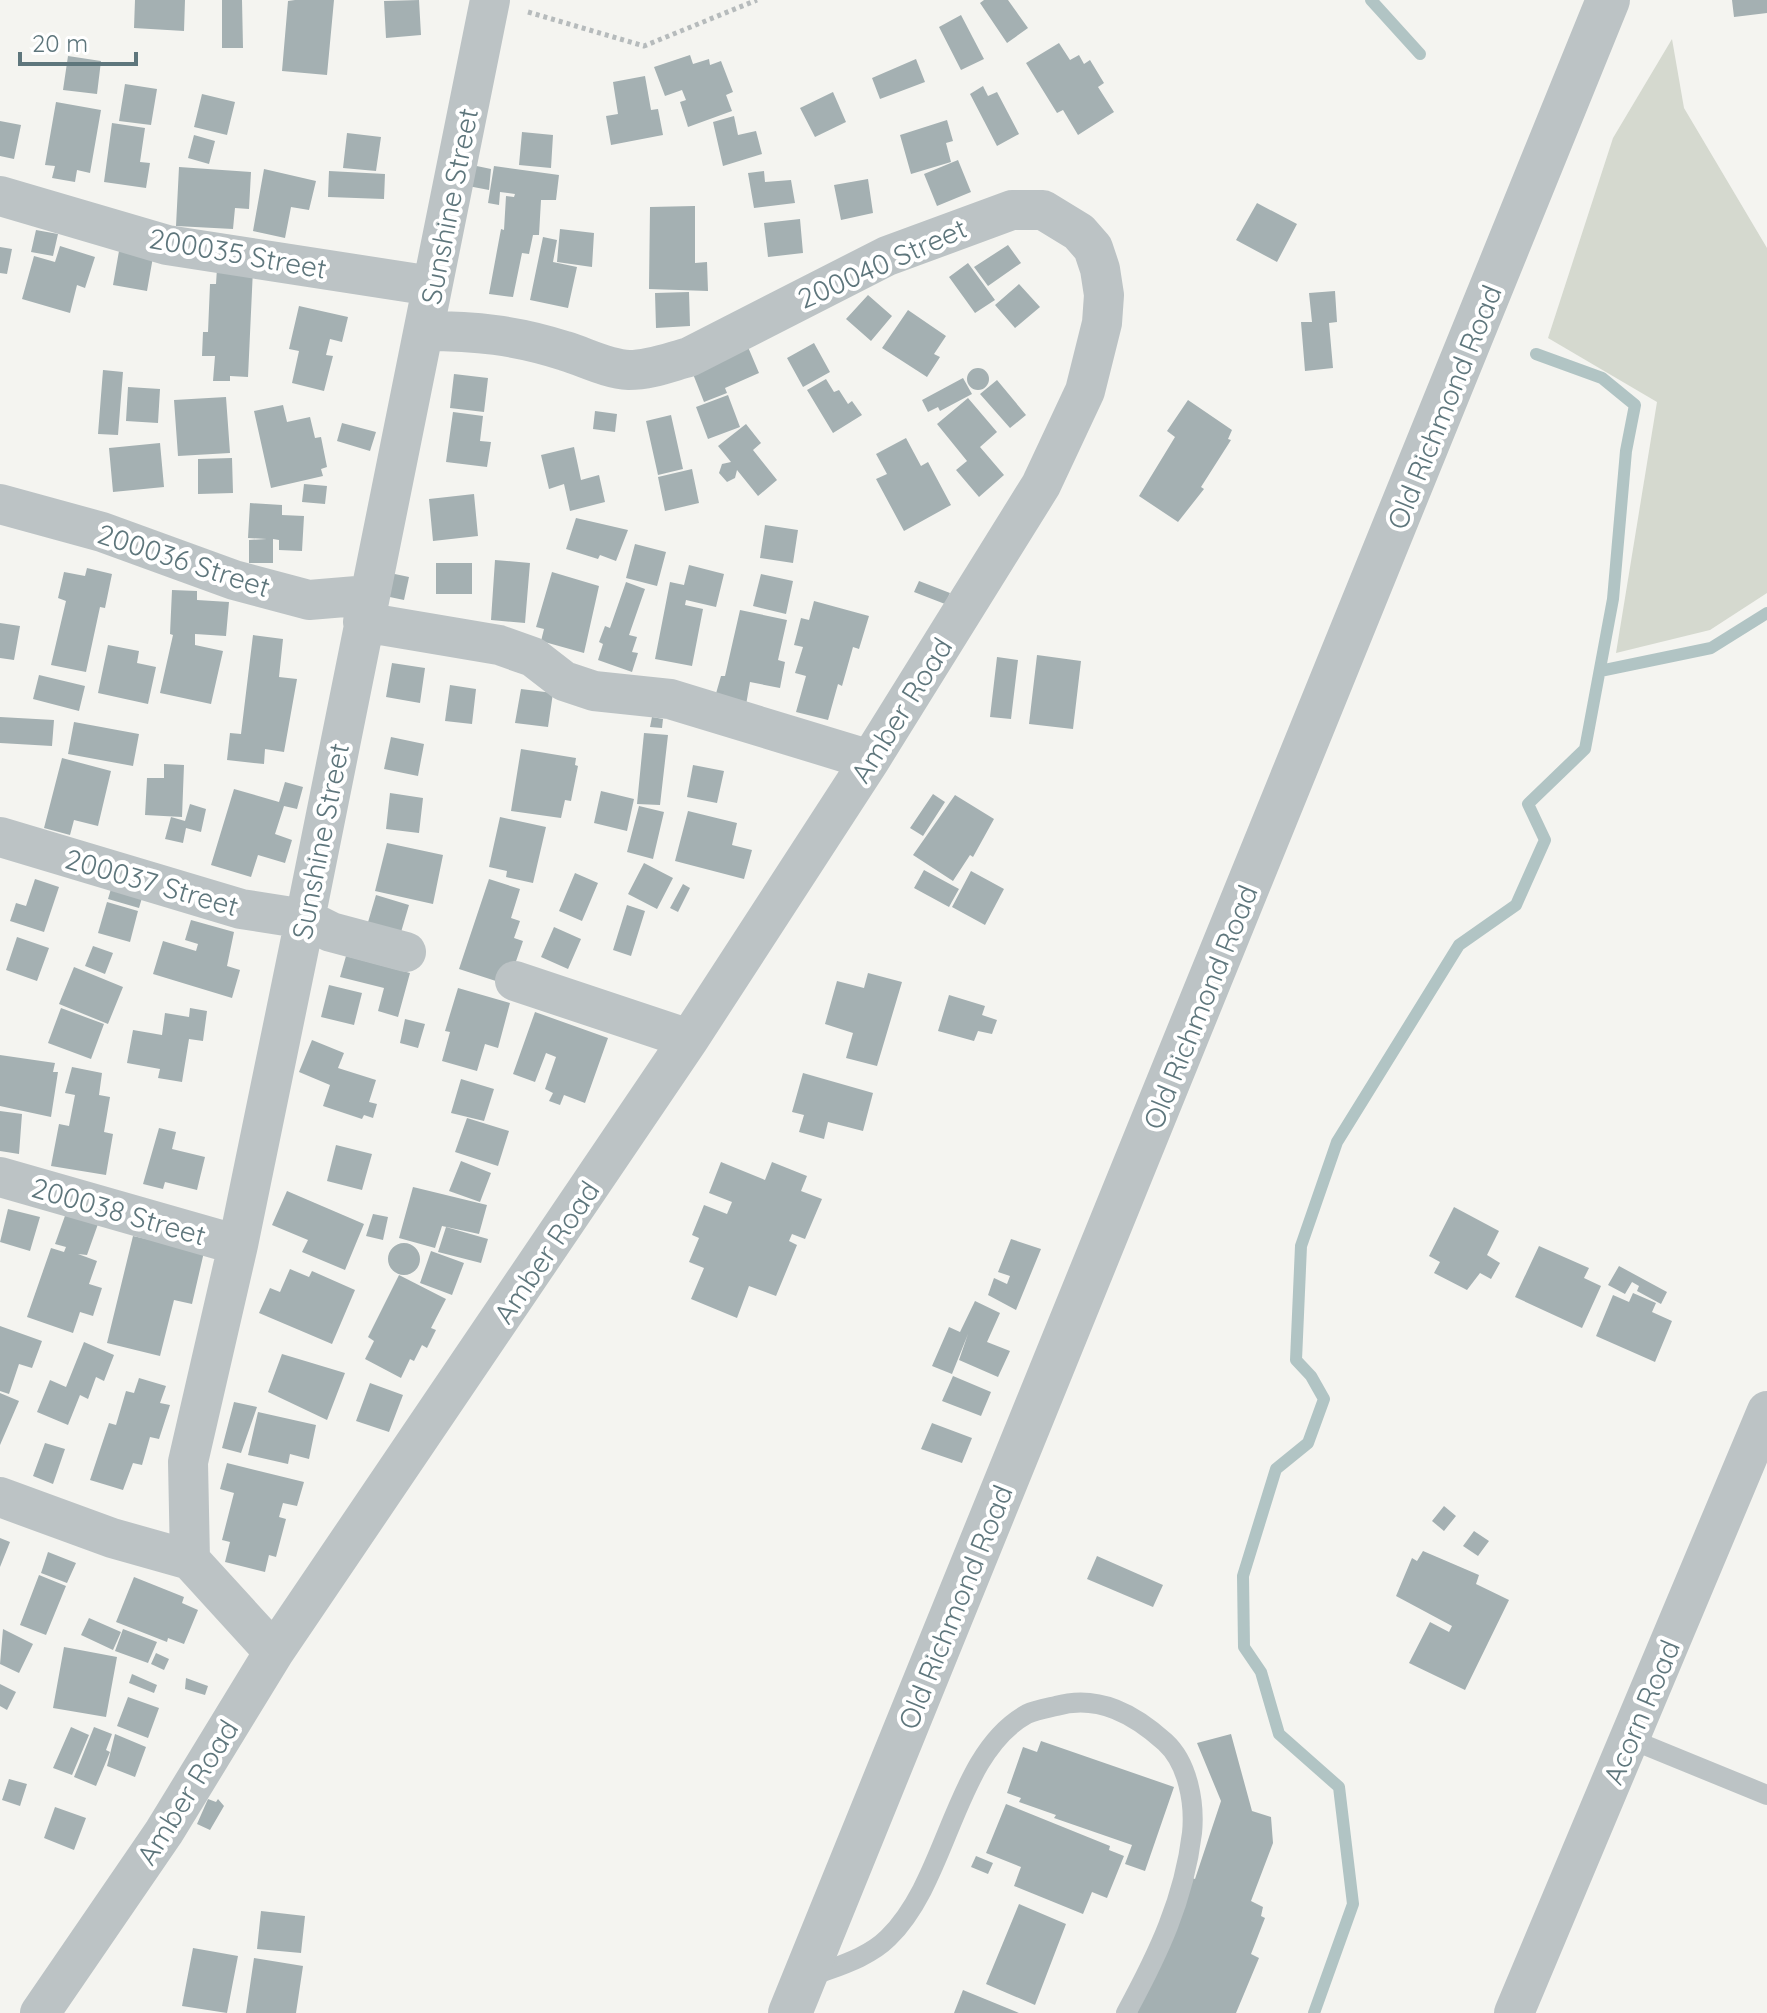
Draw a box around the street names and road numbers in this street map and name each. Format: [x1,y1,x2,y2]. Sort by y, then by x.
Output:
street label: Sunshine Street [413,105,485,307]
street label: 200040 Street [792,210,972,316]
street label: 200035 Street [147,220,329,286]
street label: Old Richmond Road [1379,280,1509,534]
street label: 200036 Street [93,516,275,604]
street label: Amber Road [843,631,959,789]
street label: Sunshine Street [284,740,356,942]
street label: 200037 Street [61,841,243,923]
street label: Old Richmond Road [1135,880,1265,1134]
street label: 200038 Street [28,1169,210,1253]
street label: Amber Road [486,1174,606,1330]
street label: Old Richmond Road [890,1480,1020,1734]
street label: Acorn Road [1595,1634,1687,1790]
street label: Amber Road [129,1713,245,1871]

